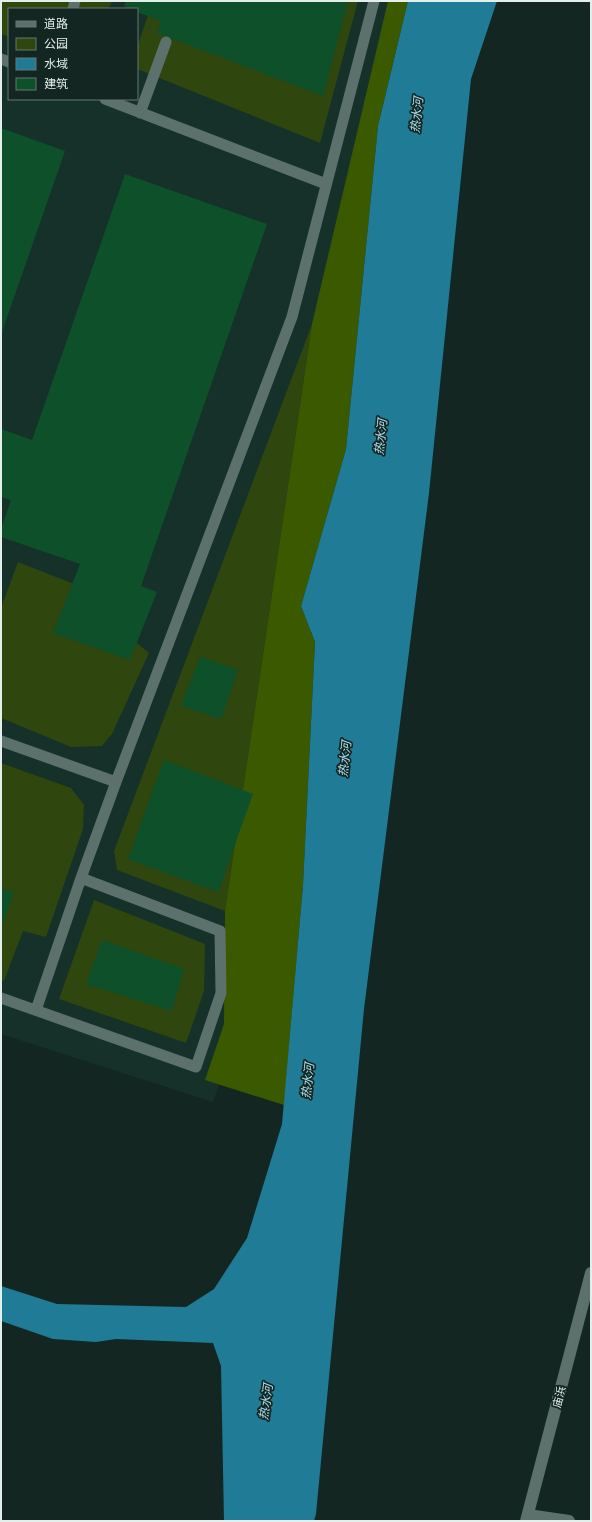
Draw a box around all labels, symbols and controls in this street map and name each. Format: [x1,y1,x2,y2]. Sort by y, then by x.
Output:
legend [8,8,138,100]
text: 道路 [44,16,68,32]
text: 公园 [44,36,68,52]
text: 水域 [44,56,68,72]
text: 建筑 [44,76,68,92]
water label: 热水河 [407,94,427,134]
water label: 热水河 [371,416,391,456]
water label: 热水河 [335,738,355,778]
water label: 热水河 [298,1060,318,1100]
water label: 热水河 [256,1381,277,1421]
street label: 庙浜 [549,1385,570,1410]

